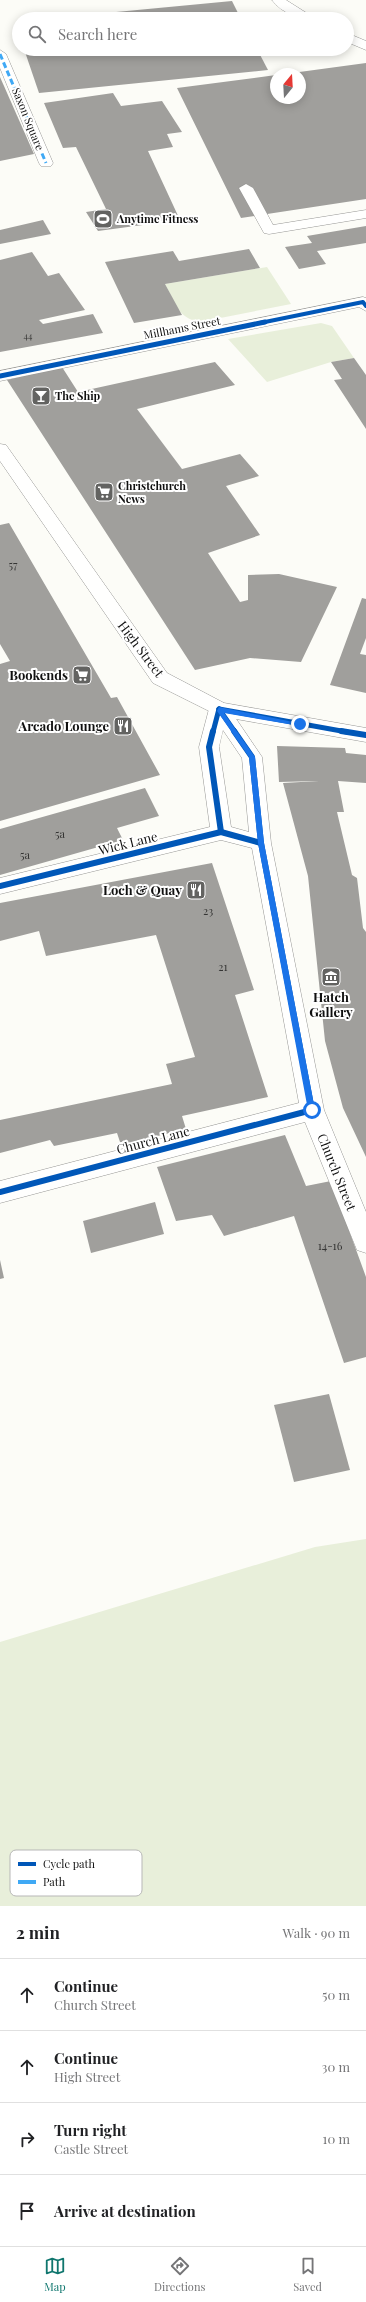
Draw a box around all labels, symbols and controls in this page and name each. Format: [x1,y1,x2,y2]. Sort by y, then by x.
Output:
search box [12,12,354,56]
icon: search [26,23,48,45]
text: Search here [58,24,137,44]
north arrow [270,68,306,104]
street label: Saxon Square [9,85,48,153]
sports icon: Anytime Fitness [92,208,114,230]
place label: Anytime Fitness [116,211,198,226]
street label: Millhams Street [142,313,222,342]
house number: 44 [24,329,33,341]
bar icon: The Ship [30,385,52,407]
place label: The Ship [55,388,101,403]
place label: Christchurch News [118,478,186,506]
supermarket icon: Christchurch News [93,481,115,503]
house number: 57 [8,557,18,572]
street label: High Street [115,617,168,681]
supermarket icon: Bookends [71,664,93,686]
place label: Bookends [9,666,68,683]
restaurant icon: Arcado Lounge [112,715,134,737]
route end [291,715,309,733]
place label: Arcado Lounge [18,717,109,734]
house number: 5a [55,826,66,841]
street label: Wick Lane [96,827,160,858]
house number: 5a [20,847,31,862]
restaurant icon: Loch & Quay [185,879,207,901]
place label: Loch & Quay [103,881,182,898]
house number: 23 [203,903,213,918]
house number: 21 [218,959,228,974]
museum icon: Hatch Gallery [320,966,342,988]
place label: Hatch Gallery [309,988,353,1020]
route start [303,1101,321,1119]
street label: Church Lane [114,1121,192,1157]
street label: Church Street [314,1131,361,1213]
house number: 14-16 [318,1238,343,1253]
legend [10,1850,142,1896]
text: Cycle path [43,1856,95,1871]
text: Path [43,1874,66,1889]
text: 2 min [16,1921,60,1943]
text: Walk · 90 m [283,1924,350,1941]
text: Continue [54,1976,118,1996]
icon: ahead [16,1984,38,2006]
text: 50 m [322,1986,350,2003]
text: Church Street [54,1996,136,2013]
text: Continue [54,2048,118,2068]
icon: ahead [16,2056,38,2078]
text: 30 m [322,2058,350,2075]
text: High Street [54,2068,120,2085]
text: Turn right [54,2120,127,2140]
icon: right [16,2128,38,2150]
text: 10 m [323,2130,350,2147]
text: Castle Street [54,2140,128,2157]
icon: arrive [16,2200,38,2222]
text: Arrive at destination [54,2201,196,2221]
tab: Map [44,2255,66,2294]
tab: Directions [154,2255,205,2294]
tab: Saved [293,2255,322,2294]

